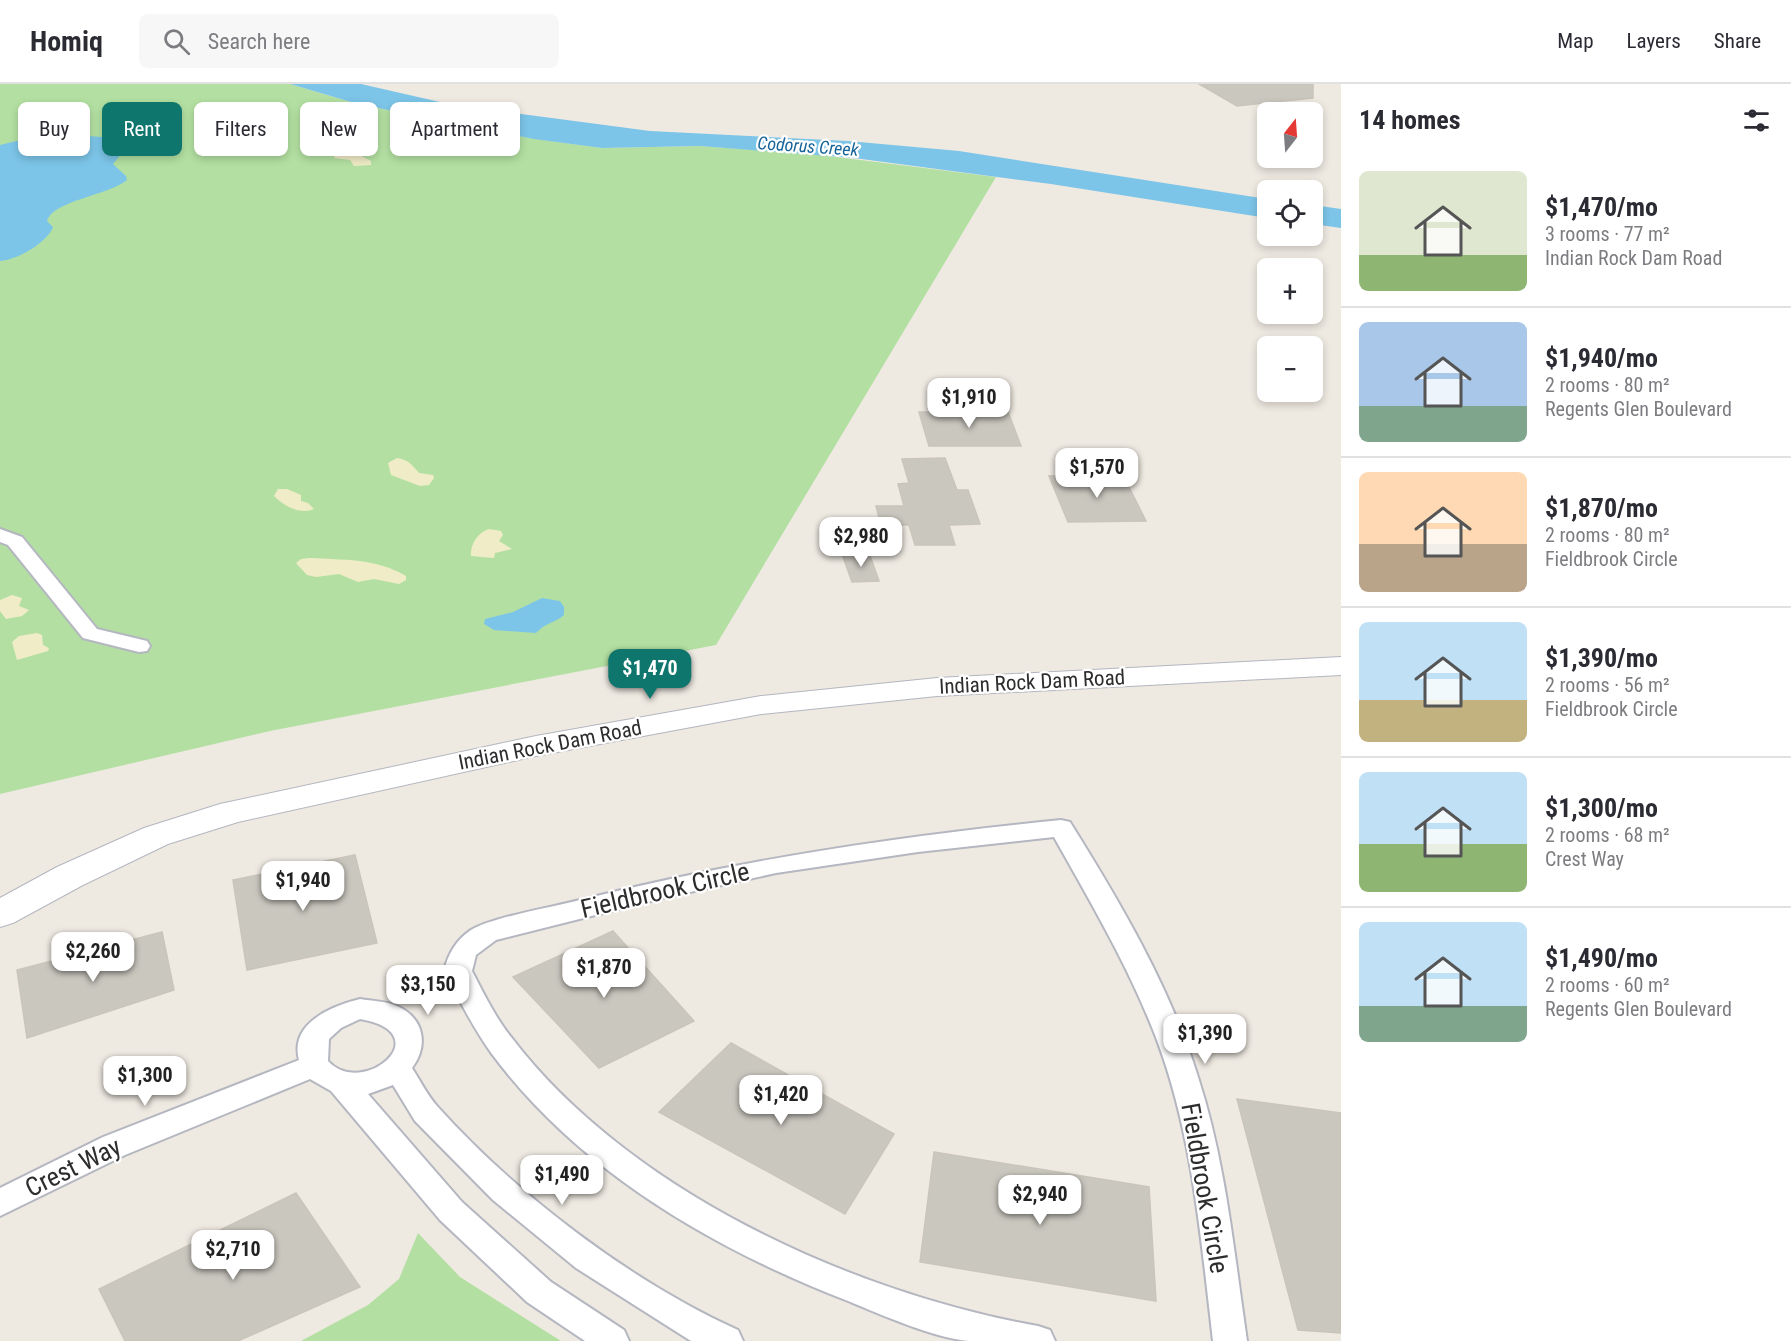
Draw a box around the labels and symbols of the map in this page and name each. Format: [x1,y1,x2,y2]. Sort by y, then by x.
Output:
north arrow [1257,102,1323,168]
water label: Codorus Creek [757,132,860,160]
pin: $1,910 [920,378,1018,429]
pin: $1,570 [1048,448,1146,499]
pin: $2,980 [812,517,910,568]
pin: $1,470 [601,649,699,700]
street label: Indian Rock Dam Road [938,665,1126,699]
street label: Indian Rock Dam Road [456,715,644,775]
street label: Fieldbrook Circle [578,856,752,924]
pin: $1,940 [254,861,352,912]
pin: $2,260 [44,932,142,983]
pin: $1,870 [555,948,653,999]
pin: $3,150 [379,965,477,1016]
pin: $1,390 [1156,1014,1254,1065]
pin: $1,300 [96,1056,194,1107]
pin: $1,420 [732,1075,830,1126]
street label: Fieldbrook Circle [1175,1101,1235,1275]
street label: Crest Way [20,1131,126,1203]
pin: $1,490 [513,1155,611,1206]
pin: $2,940 [991,1175,1089,1226]
pin: $2,710 [184,1230,282,1281]

